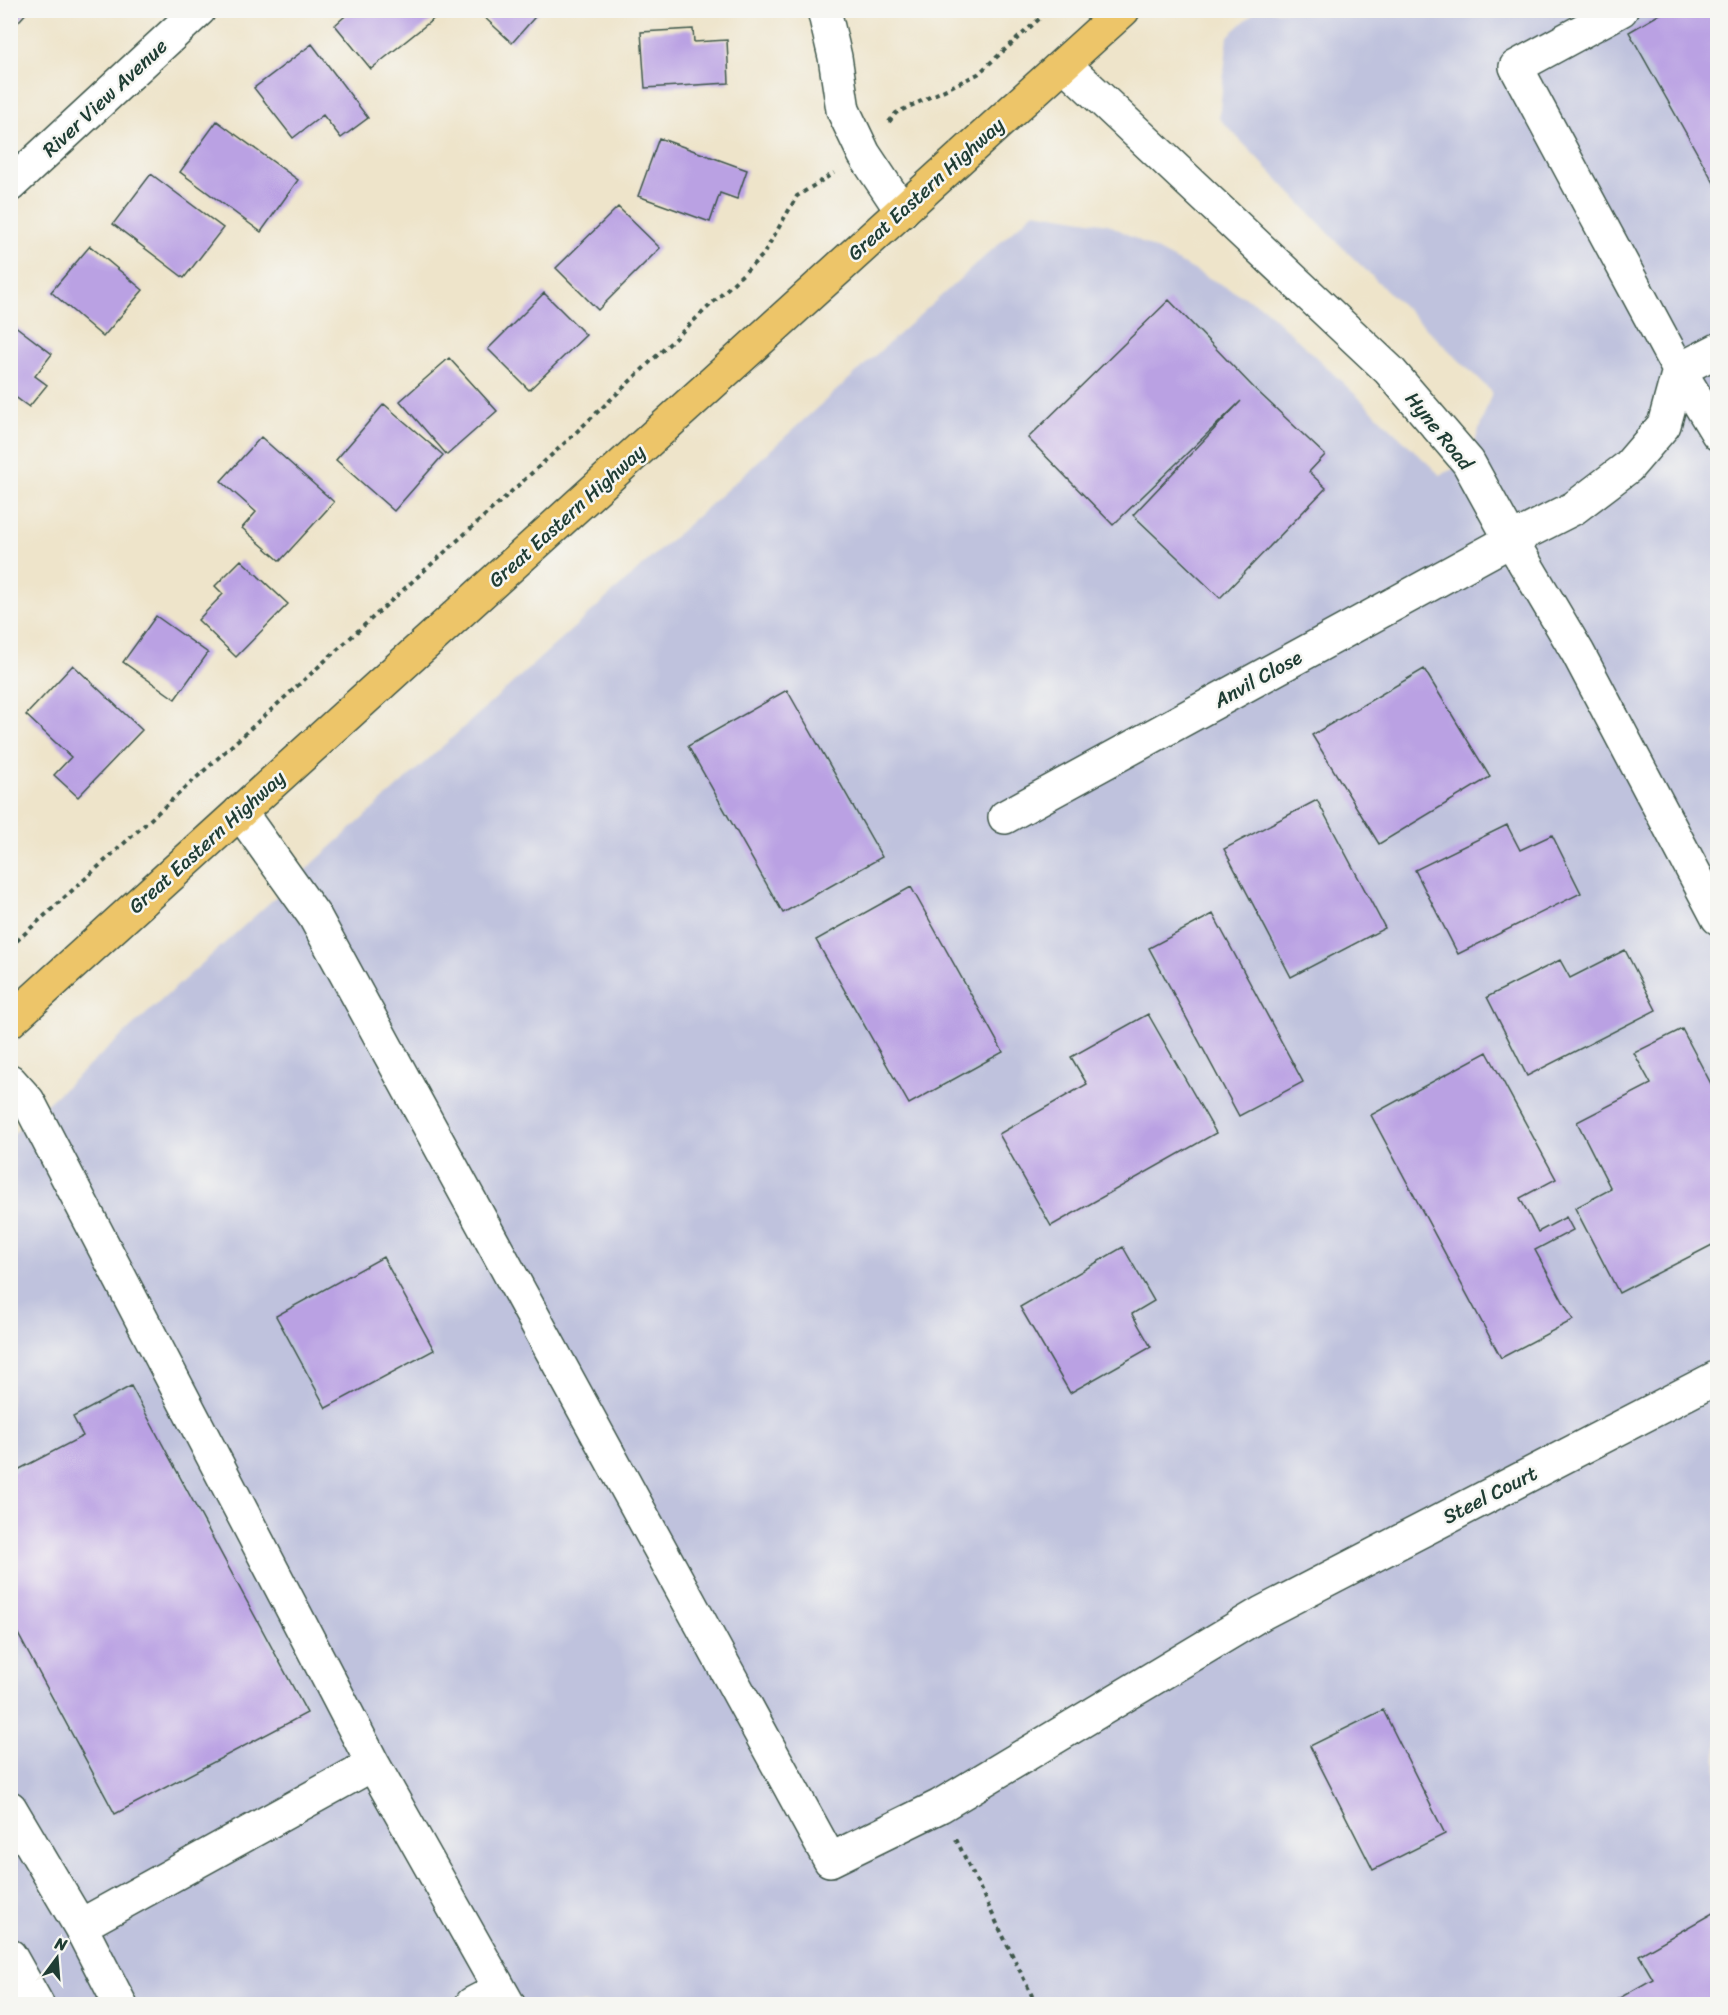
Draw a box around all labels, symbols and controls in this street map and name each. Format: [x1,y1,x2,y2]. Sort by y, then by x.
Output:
street label: River View Avenue [34,30,176,166]
street label: Great Eastern Highway [839,108,1013,270]
street label: Hyne Road [1396,384,1483,480]
street label: Great Eastern Highway [480,435,654,597]
street label: Anvil Close [1206,640,1309,718]
street label: Great Eastern Highway [120,761,294,923]
street label: Steel Court [1436,1456,1544,1534]
north arrow [27,1928,87,1988]
text: N [51,1928,71,1960]

